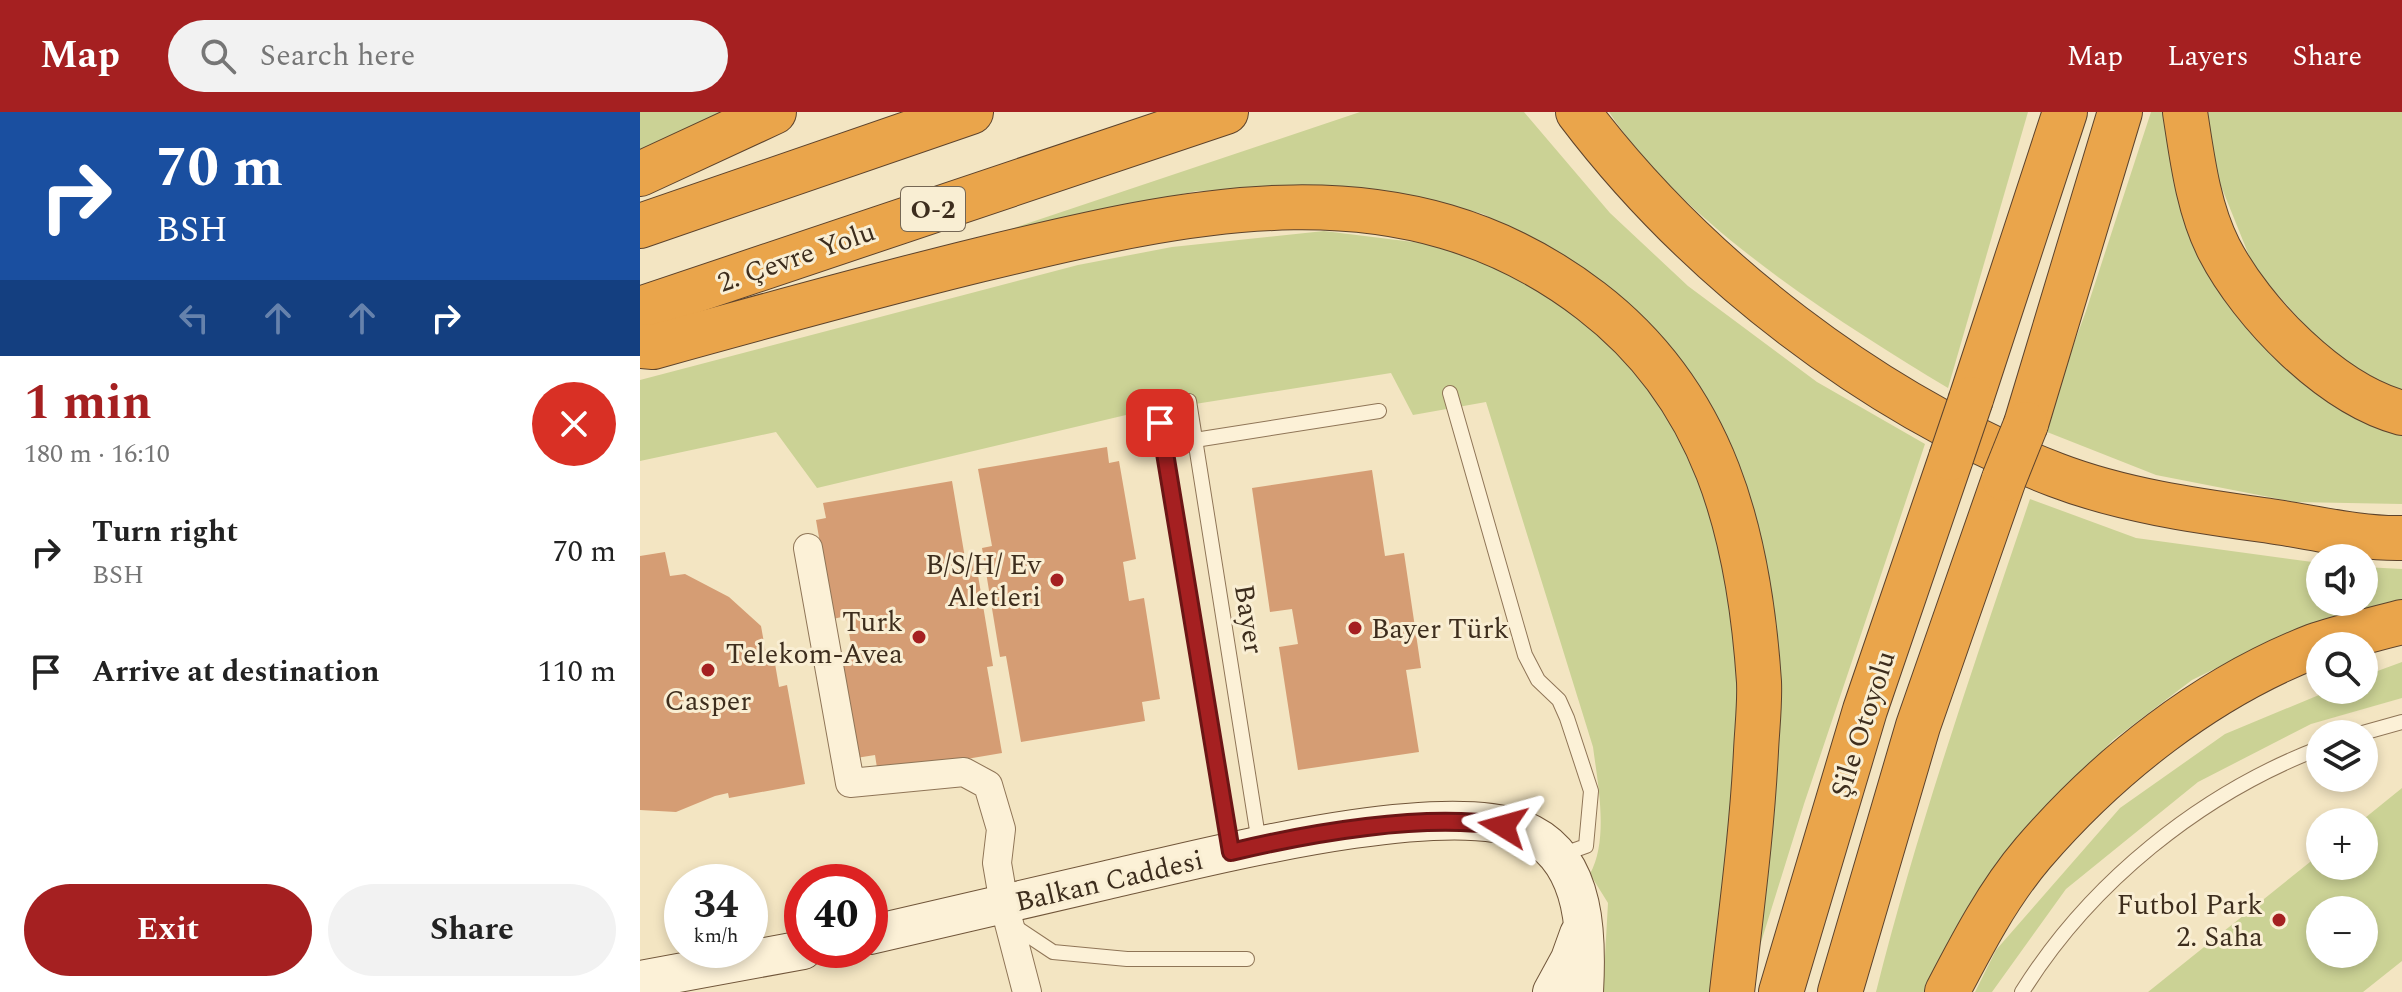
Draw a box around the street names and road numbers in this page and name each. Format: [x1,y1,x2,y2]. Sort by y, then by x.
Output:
road number: O-2 [901,187,965,231]
street label: 2. Çevre Yolu [712,210,881,304]
street label: Bayer [1222,581,1275,657]
street label: Şile Otoyolu [1819,645,1907,804]
street label: Balkan Caddesi [1011,839,1208,924]

